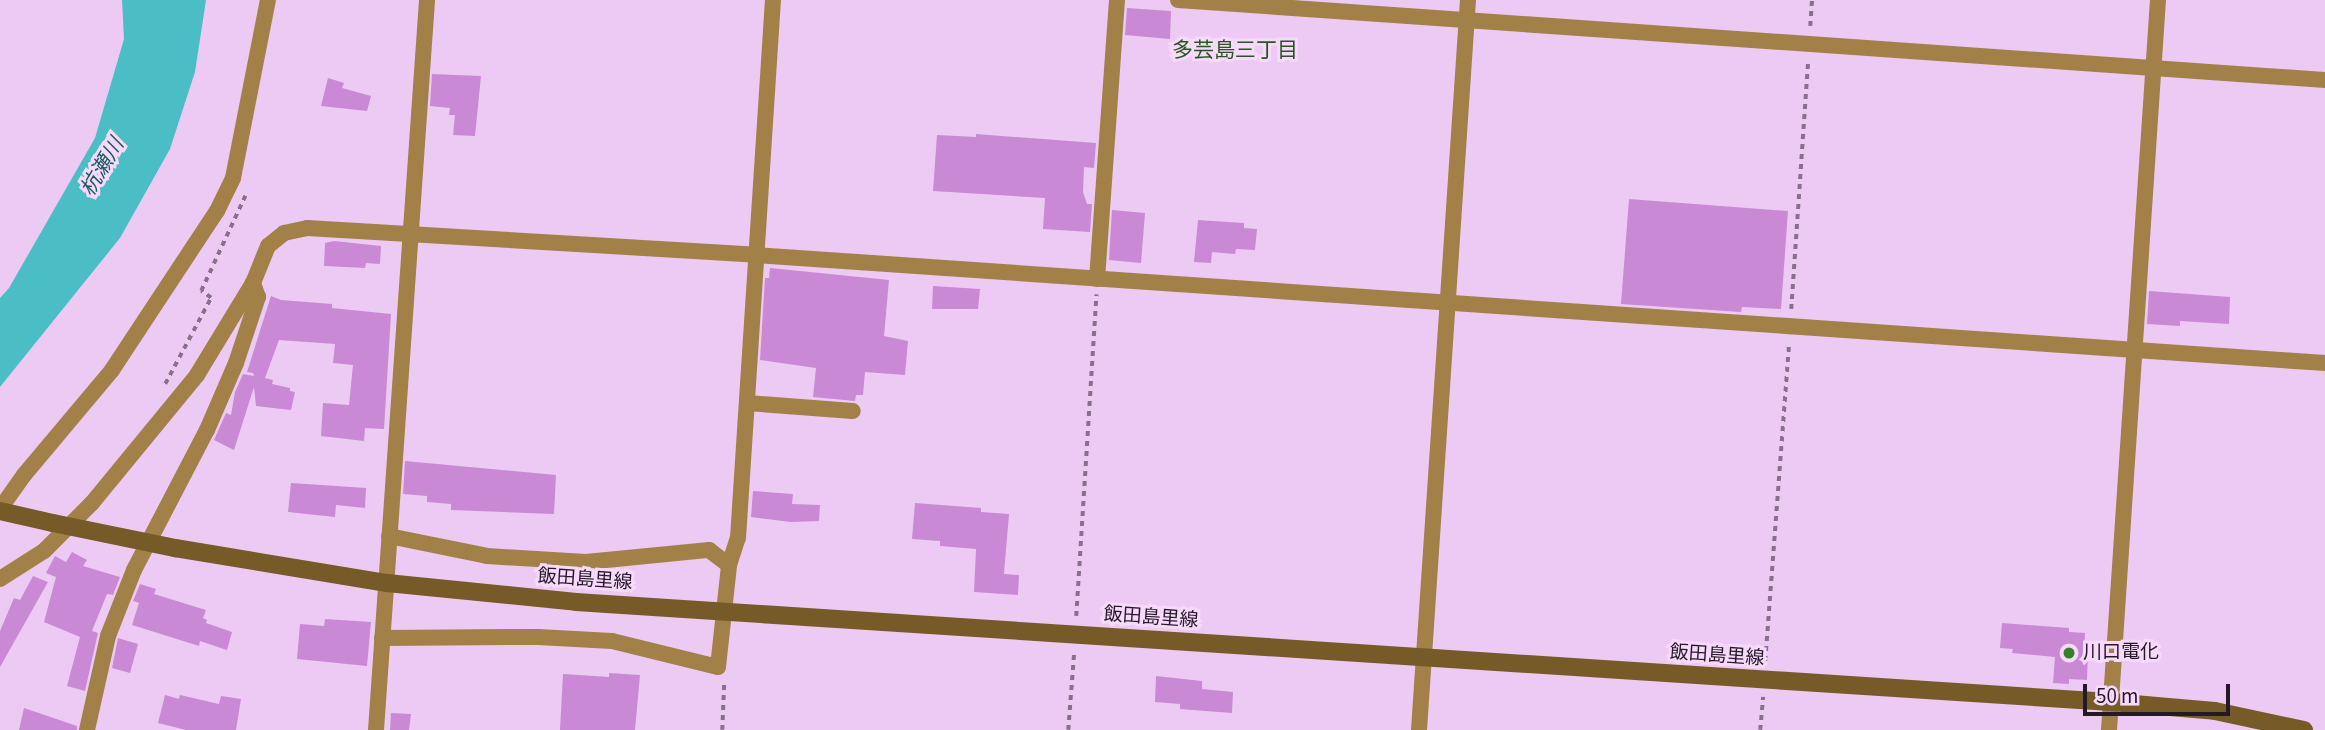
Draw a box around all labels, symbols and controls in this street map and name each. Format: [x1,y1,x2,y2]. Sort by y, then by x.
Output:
district label: 多芸島三丁目 [1172,37,1298,63]
water label: 杭瀬川 [75,134,129,200]
street label: 飯田島里線 [537,565,633,595]
street label: 飯田島里線 [1103,603,1199,633]
street label: 飯田島里線 [1669,641,1765,671]
place label: 川口電化 [2083,642,2159,664]
marker: 川口電化 [2061,645,2077,661]
scale bar [2087,670,2234,714]
text: 50 m [2096,681,2138,711]

